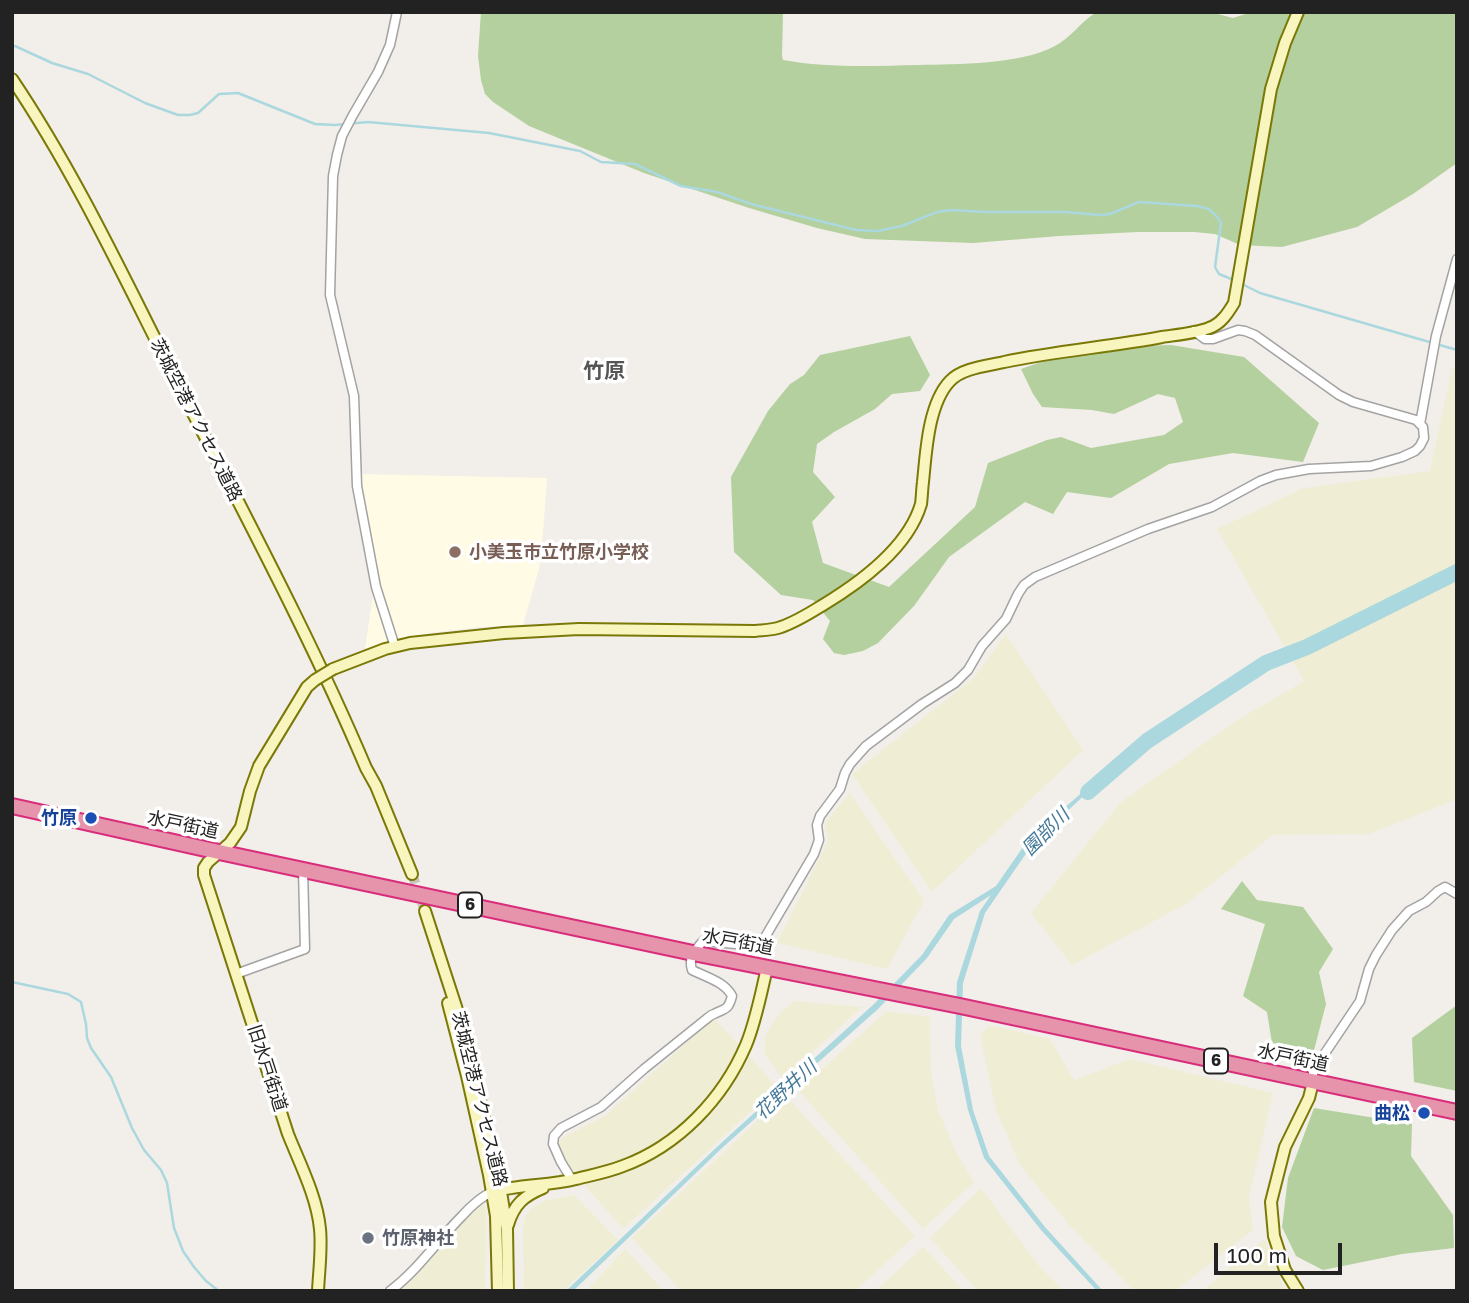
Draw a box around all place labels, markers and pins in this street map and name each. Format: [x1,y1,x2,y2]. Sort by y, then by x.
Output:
place label: 小美玉市立竹原小学校 [469,541,649,563]
marker: 小美玉市立竹原小学校 [447,544,463,560]
place label: 竹原 [41,807,77,829]
marker: 竹原 [83,810,99,826]
place label: 曲松 [1374,1102,1410,1124]
marker: 曲松 [1416,1105,1432,1121]
place label: 竹原神社 [382,1227,454,1249]
marker: 竹原神社 [360,1230,376,1246]

